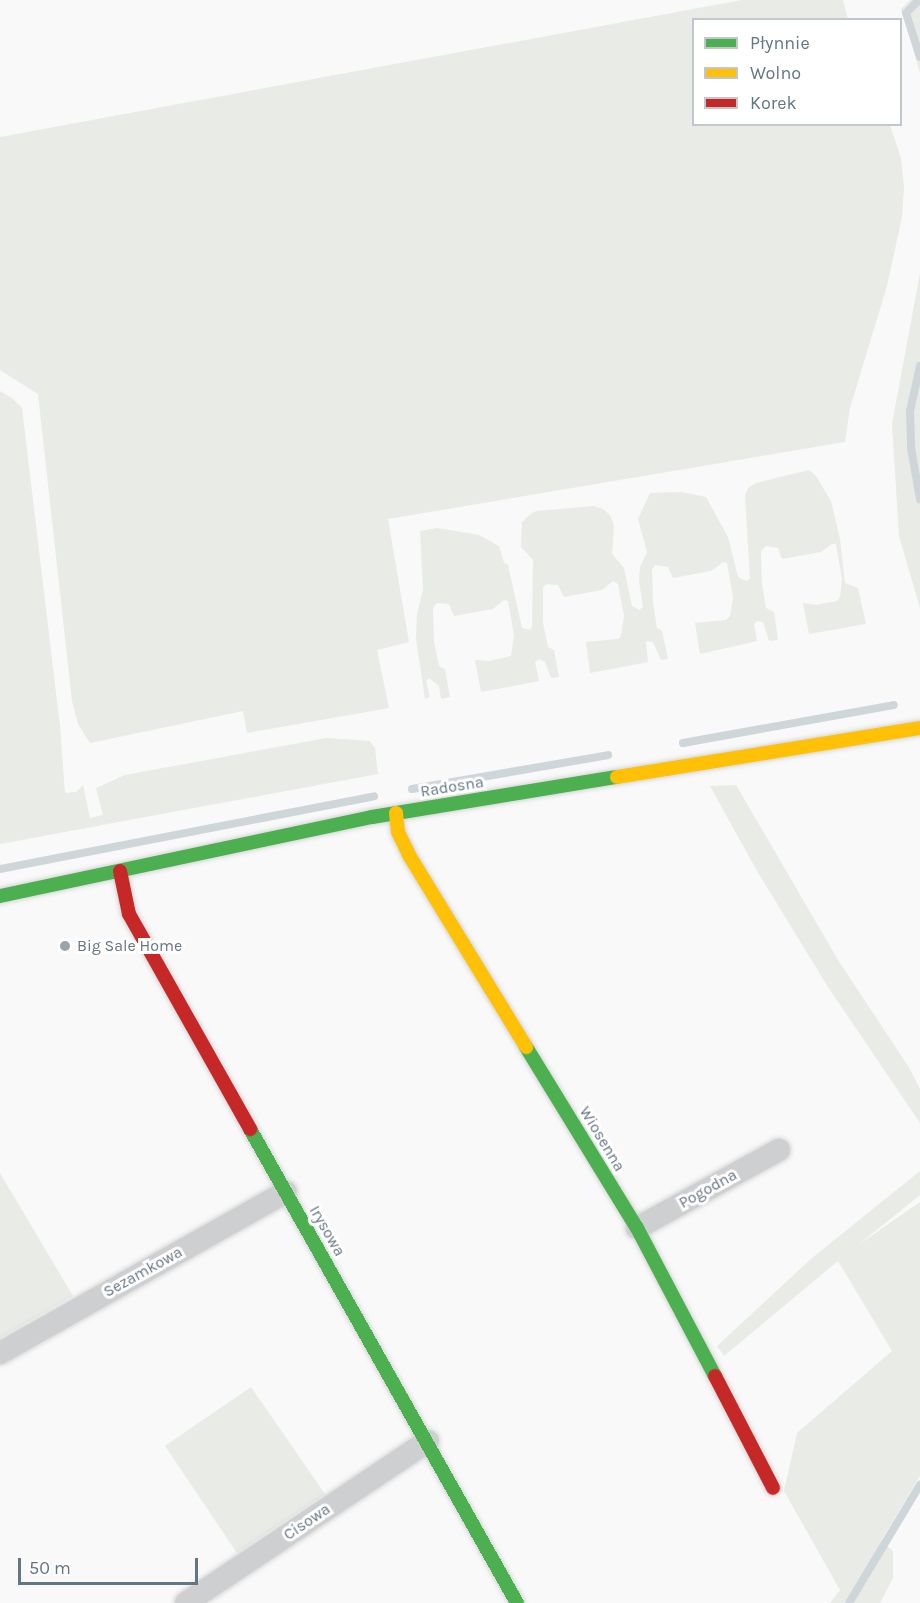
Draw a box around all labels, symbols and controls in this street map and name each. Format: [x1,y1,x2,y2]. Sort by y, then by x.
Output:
legend [692,18,902,126]
text: Płynnie [750,32,810,54]
text: Wolno [750,62,801,84]
text: Korek [750,92,797,114]
street label: Radosna [419,773,485,801]
place label: Big Sale Home [77,936,182,956]
marker: Big Sale Home [58,939,72,953]
street label: Wiosenna [575,1103,629,1175]
street label: Pogodna [676,1165,740,1213]
street label: Irysowa [305,1202,349,1260]
street label: Sezamkowa [100,1242,186,1302]
street label: Cisowa [280,1499,334,1545]
scale bar [21,1546,201,1584]
text: 50 m [29,1557,71,1579]

